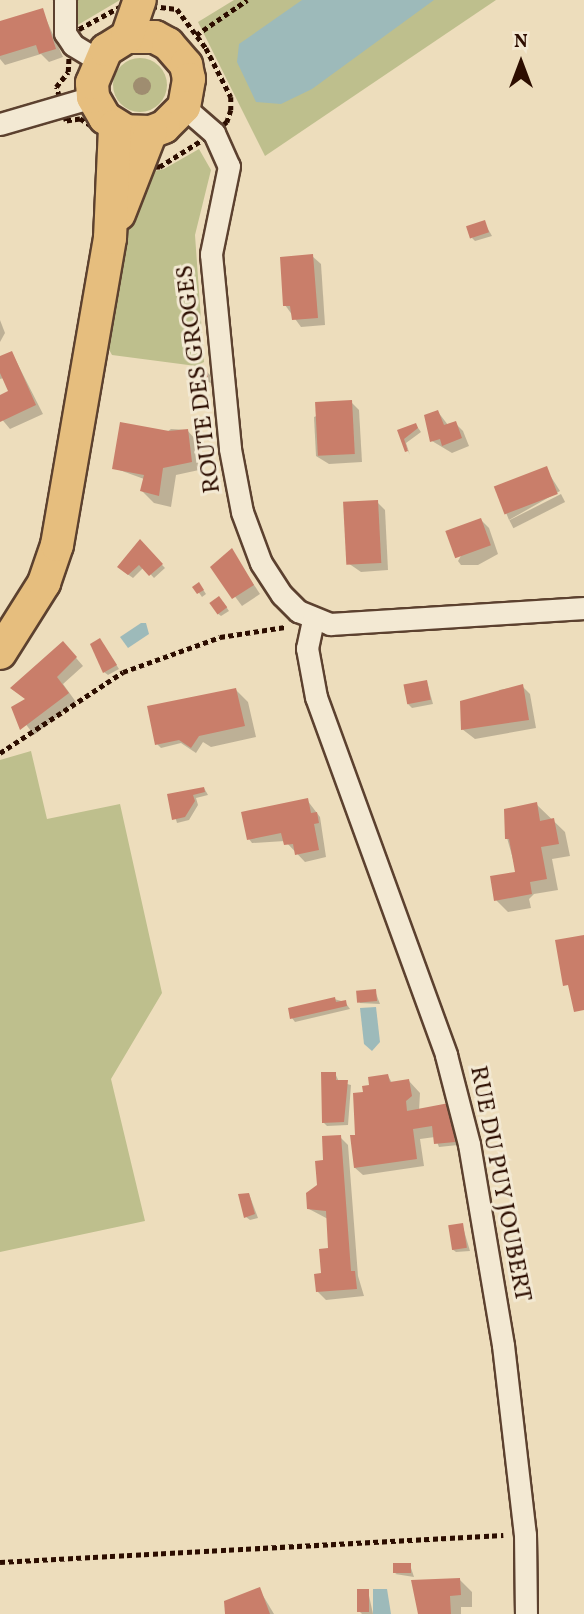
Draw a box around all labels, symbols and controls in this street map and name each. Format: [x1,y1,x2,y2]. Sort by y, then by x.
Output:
north arrow [486,28,556,98]
text: N [514,29,528,55]
street label: ROUTE DES GROGES [172,263,228,495]
street label: RUE DU PUY JOUBERT [462,1063,536,1305]

